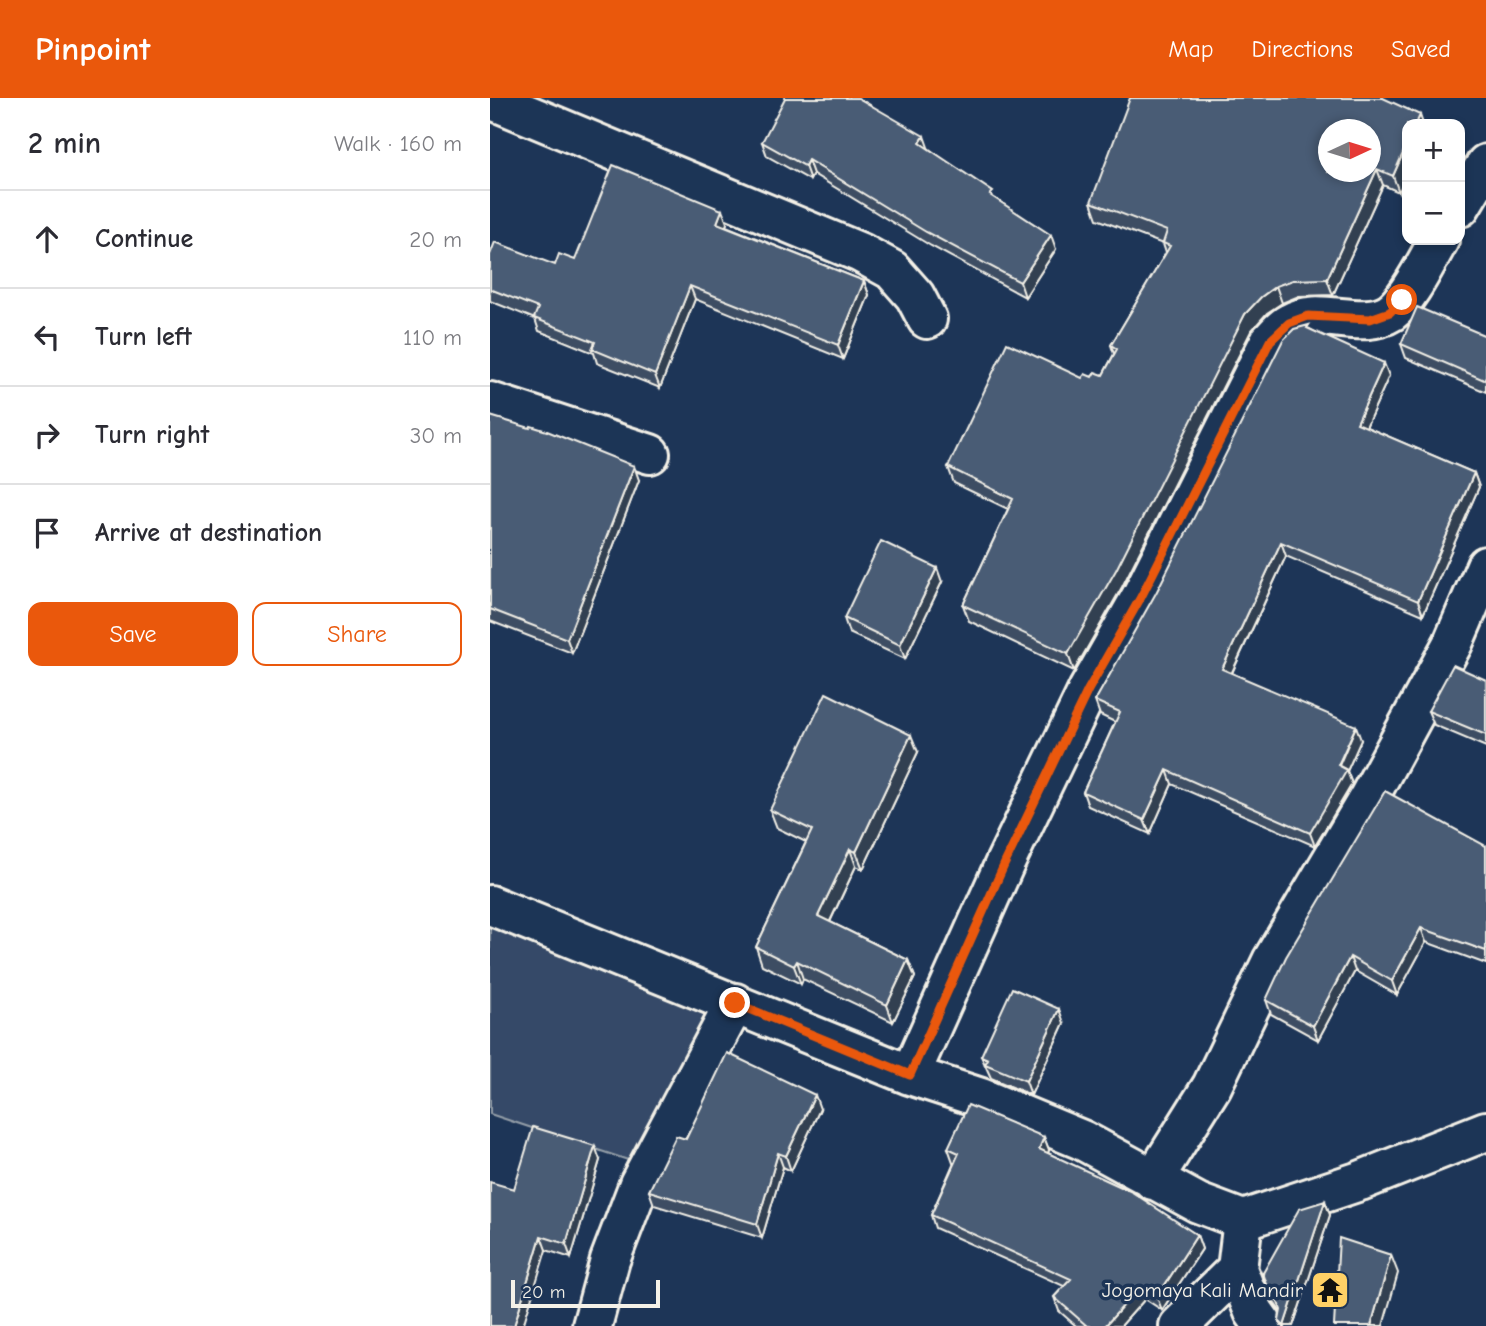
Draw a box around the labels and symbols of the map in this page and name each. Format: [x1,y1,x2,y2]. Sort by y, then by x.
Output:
north arrow [1318,119,1381,182]
route start [1386,284,1417,315]
route end [719,987,750,1018]
temple icon: Jogomaya Kali Mandir [1309,1269,1351,1311]
scale bar [511,1277,660,1309]
place label: Jogomaya Kali Mandir [1102,1278,1304,1302]

